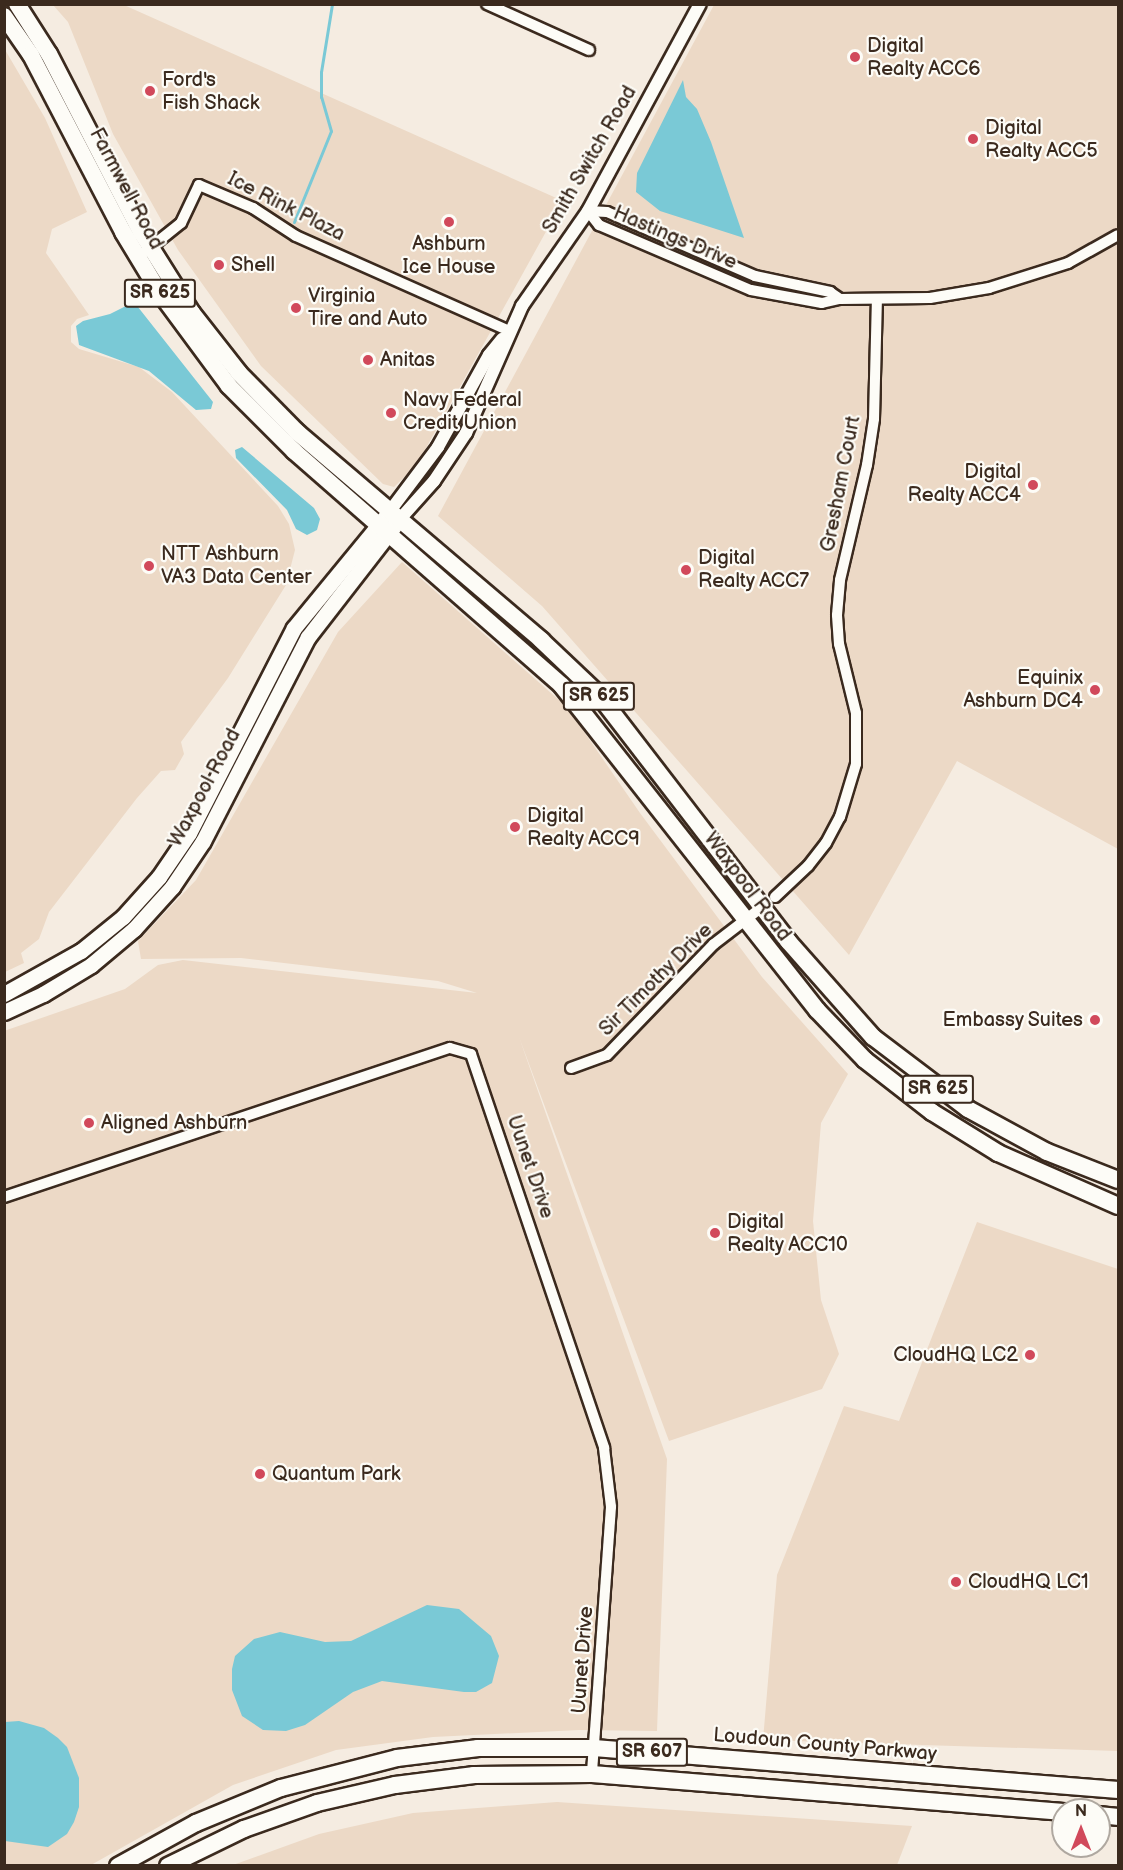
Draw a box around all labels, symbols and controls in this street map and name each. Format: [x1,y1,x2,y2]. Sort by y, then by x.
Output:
place label: Digital Realty ACC6 [867,34,982,81]
marker: Digital Realty ACC6 [848,50,862,64]
place label: Ford's Fish Shack [162,68,260,115]
street label: Smith Switch Road [538,82,642,238]
marker: Ford's Fish Shack [143,84,157,98]
place label: Digital Realty ACC5 [985,116,1099,163]
street label: Farmwell Road [84,124,168,254]
marker: Digital Realty ACC5 [966,132,980,146]
street label: Ice Rink Plaza [223,167,349,247]
street label: Hastings Drive [610,201,740,275]
marker: Ashburn Ice House [442,215,456,229]
place label: Ashburn Ice House [403,232,495,279]
place label: Shell [231,253,275,277]
marker: Shell [212,258,226,272]
road number: SR 625 [122,278,198,308]
place label: Virginia Tire and Auto [308,284,428,331]
marker: Virginia Tire and Auto [289,301,303,315]
place label: Anitas [380,348,435,372]
marker: Anitas [361,353,375,367]
place label: Navy Federal Credit Union [403,389,523,436]
marker: Navy Federal Credit Union [384,406,398,420]
street label: Gresham Court [816,414,866,554]
place label: Digital Realty ACC4 [906,461,1021,508]
marker: Digital Realty ACC4 [1026,478,1040,492]
place label: NTT Ashburn VA3 Data Center [161,542,311,589]
place label: Digital Realty ACC7 [698,546,810,593]
marker: NTT Ashburn VA3 Data Center [142,559,156,573]
marker: Digital Realty ACC7 [679,563,693,577]
place label: Equinix Ashburn DC4 [963,666,1083,713]
road number: SR 625 [562,681,636,711]
marker: Equinix Ashburn DC4 [1088,683,1102,697]
street label: Waxpool Road [164,725,246,851]
place label: Digital Realty ACC9 [527,804,641,851]
marker: Digital Realty ACC9 [508,820,522,834]
street label: Waxpool Road [698,828,796,946]
street label: Sir Timothy Drive [594,918,718,1042]
place label: Embassy Suites [941,1008,1083,1032]
marker: Embassy Suites [1088,1013,1102,1027]
road number: SR 625 [900,1074,976,1104]
place label: Aligned Ashburn [101,1111,247,1135]
street label: Uunet Drive [501,1112,559,1222]
marker: Aligned Ashburn [82,1116,96,1130]
place label: Digital Realty ACC10 [727,1210,849,1257]
marker: Digital Realty ACC10 [708,1226,722,1240]
place label: CloudHQ LC2 [893,1343,1018,1367]
marker: CloudHQ LC2 [1023,1348,1037,1362]
place label: Quantum Park [272,1462,401,1486]
marker: Quantum Park [253,1467,267,1481]
place label: CloudHQ LC1 [968,1570,1089,1594]
marker: CloudHQ LC1 [949,1575,963,1589]
street label: Uunet Drive [567,1606,599,1714]
street label: Loudoun County Parkway [711,1723,939,1767]
road number: SR 607 [614,1737,690,1767]
north arrow [1051,1798,1111,1858]
text: N [1075,1802,1087,1821]

